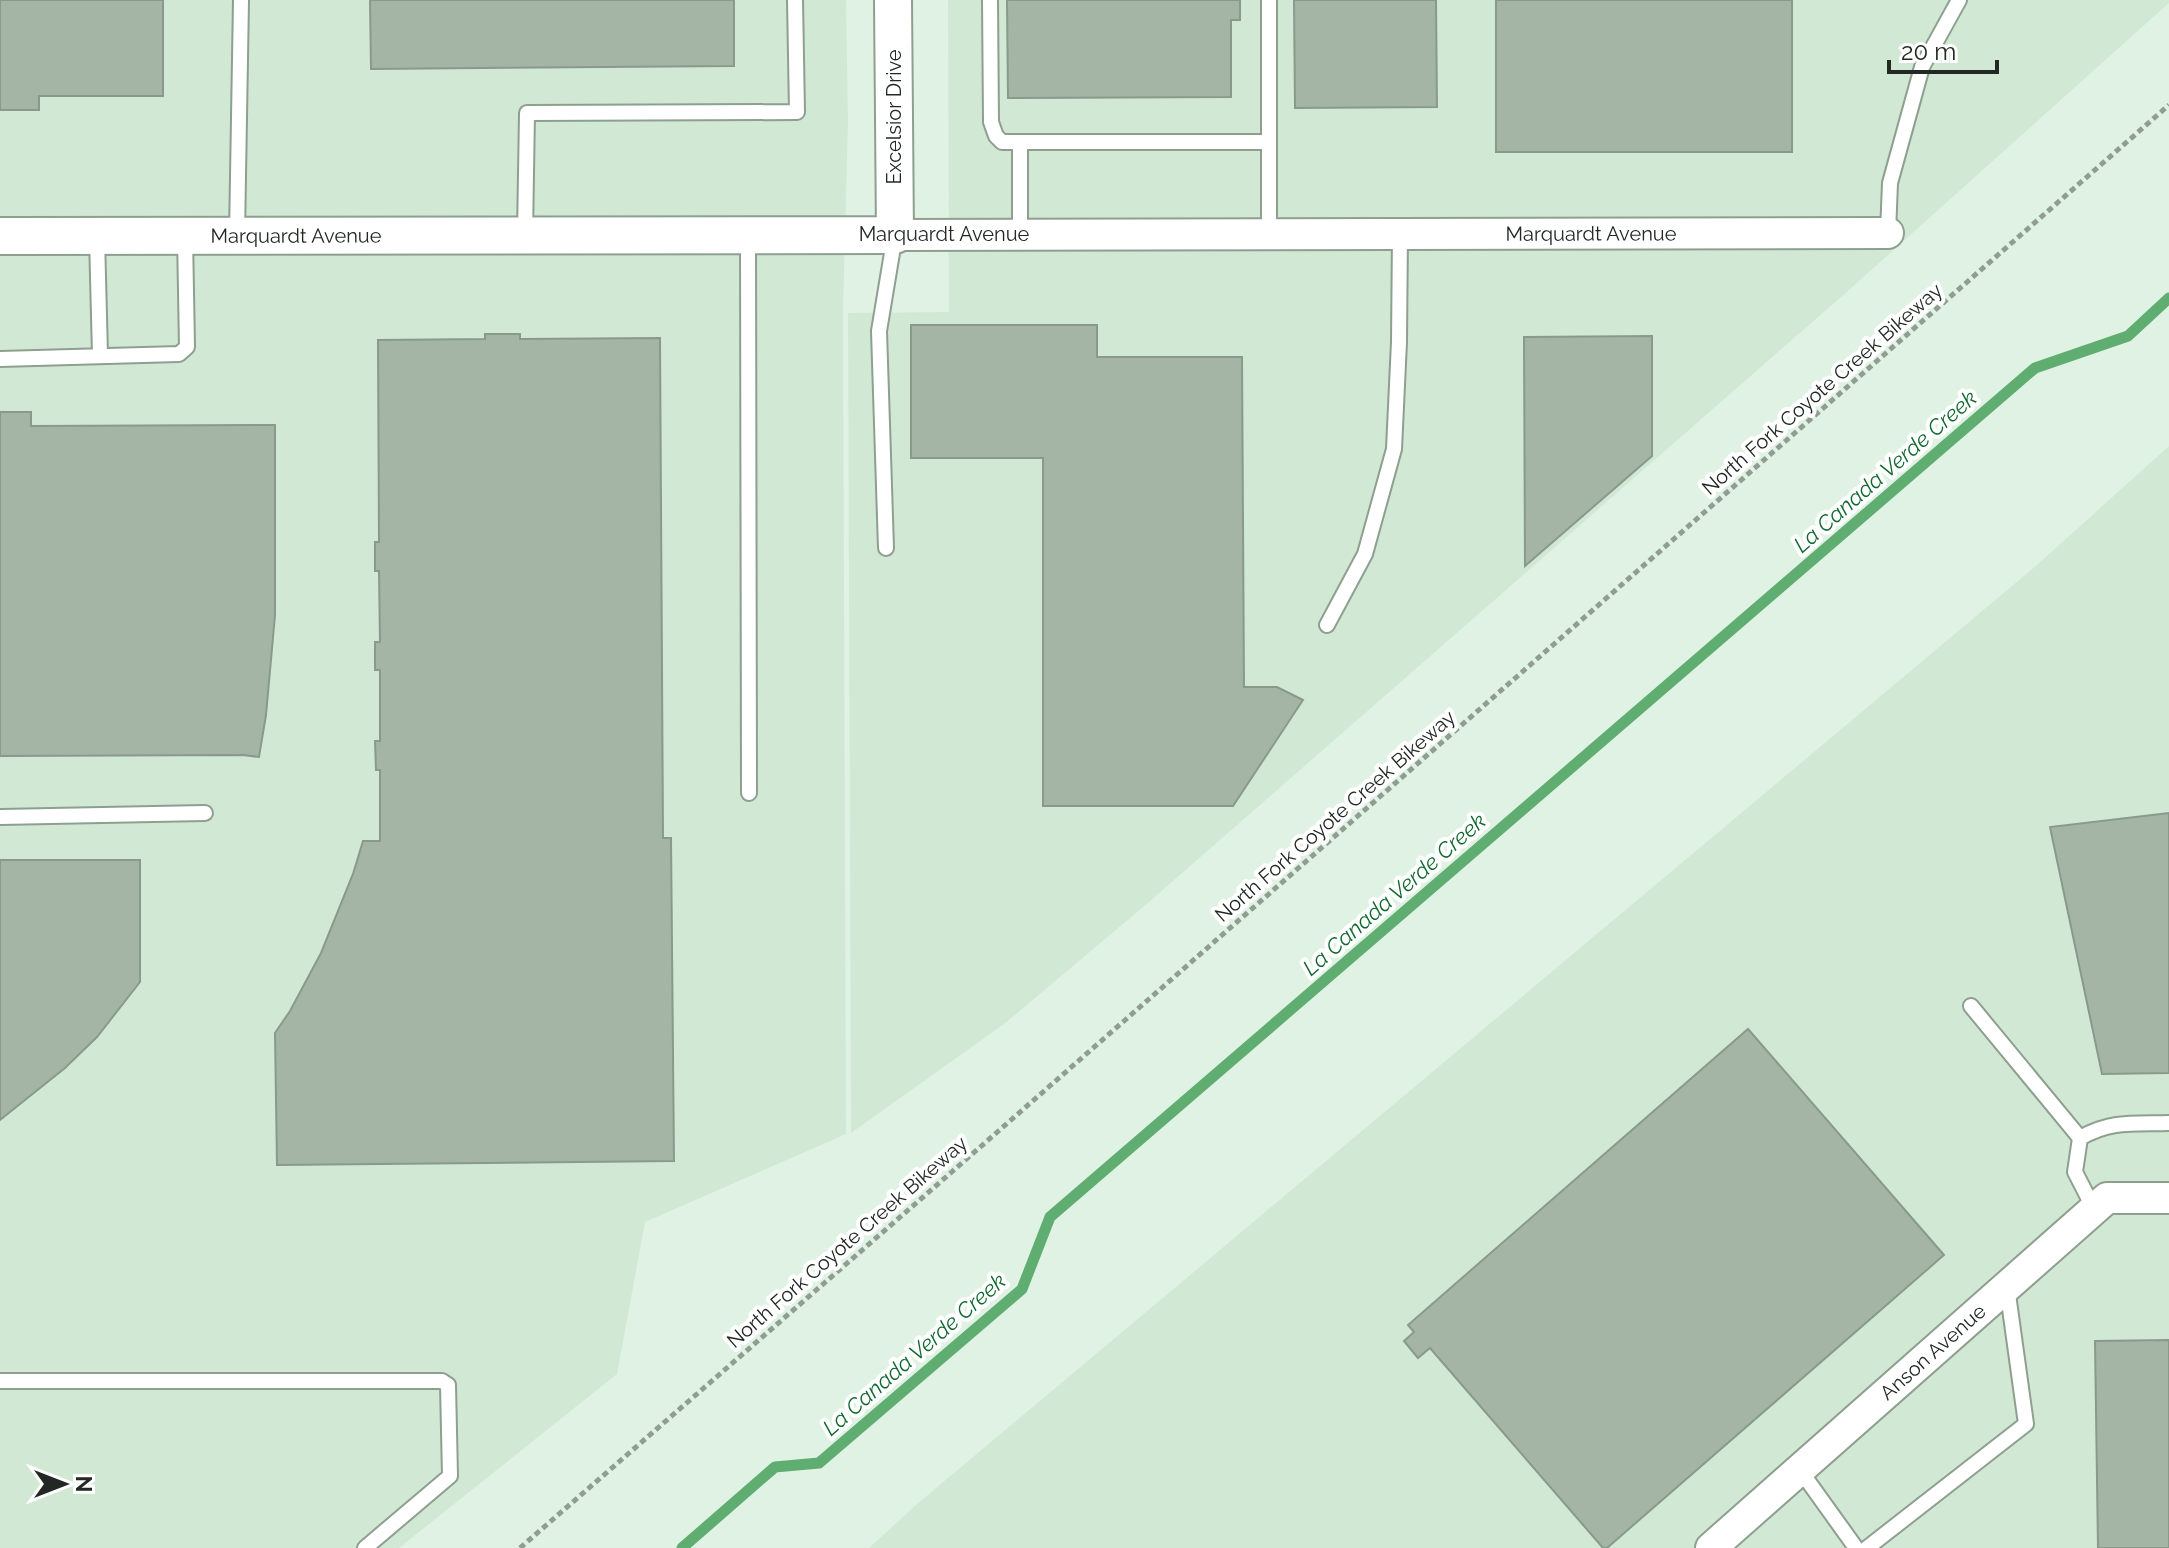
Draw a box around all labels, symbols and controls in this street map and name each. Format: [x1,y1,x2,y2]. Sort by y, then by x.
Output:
scale bar [1889,24,1997,74]
text: 20 m [1901,37,1956,66]
street label: Excelsior Drive [882,49,906,185]
street label: Marquardt Avenue [1506,221,1677,246]
street label: Marquardt Avenue [859,222,1030,246]
street label: Marquardt Avenue [211,224,382,248]
street label: North Fork Coyote Creek Bikeway [1697,278,1947,500]
water label: La Canada Verde Creek [1788,384,1982,558]
street label: North Fork Coyote Creek Bikeway [1210,705,1460,927]
water label: La Canada Verde Creek [1297,807,1491,981]
street label: North Fork Coyote Creek Bikeway [722,1131,972,1353]
water label: La Canada Verde Creek [817,1267,1011,1441]
street label: Anson Avenue [1875,1299,1991,1405]
north arrow [24,1444,104,1524]
text: N [71,1476,97,1492]

